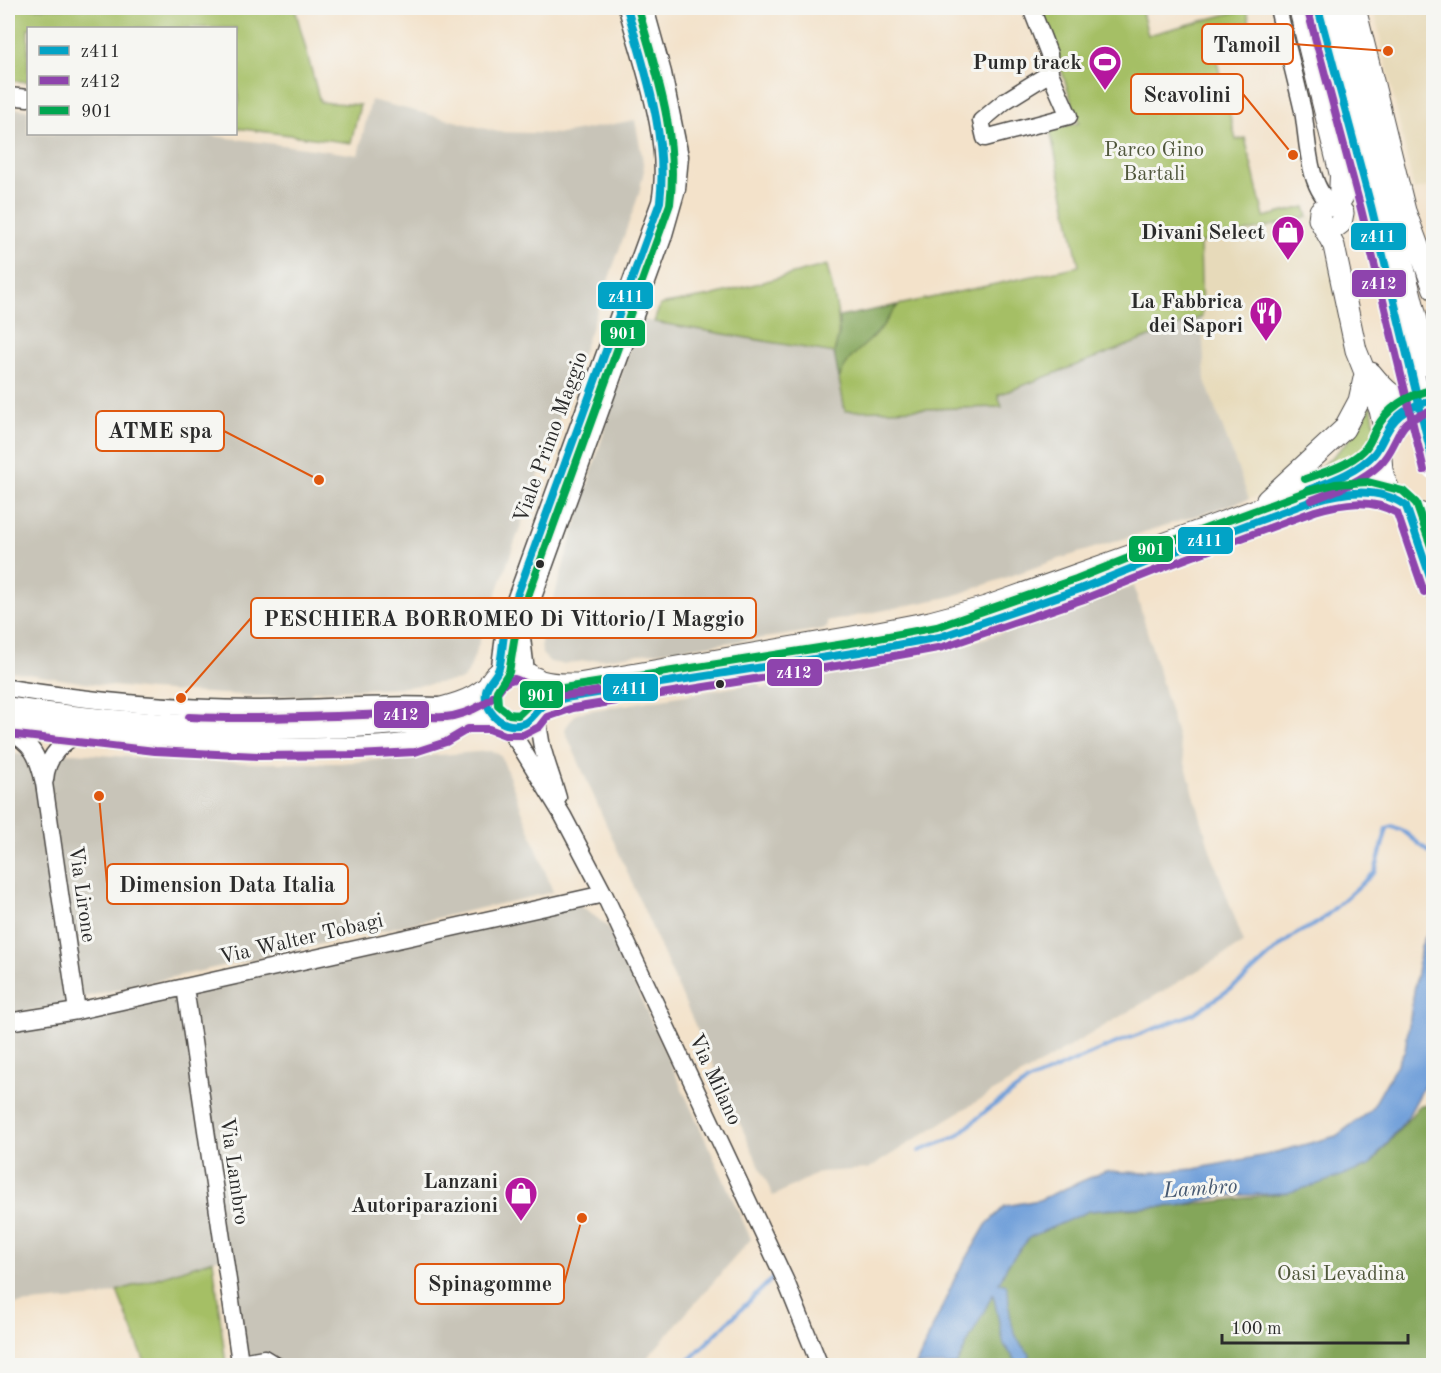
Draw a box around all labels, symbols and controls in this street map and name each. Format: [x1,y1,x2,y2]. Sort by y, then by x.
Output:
callout: Tamoil [1202,24,1293,64]
legend [27,27,237,135]
text: Tamoil [1213,35,1281,57]
text: z411 [81,43,120,61]
sports icon: Pump track [1087,44,1123,91]
place label: Pump track [973,53,1082,74]
text: z412 [81,73,120,91]
callout: Scavolini [1131,74,1243,114]
text: Scavolini [1143,85,1231,107]
text: 901 [81,103,112,121]
park label: Parco Gino Bartali [1104,140,1204,185]
shop icon: Divani Select [1270,214,1306,261]
line badge: z411 [1350,222,1407,251]
place label: Divani Select [1141,223,1265,244]
text: z411 [1360,230,1396,246]
line badge: z412 [1351,269,1407,298]
text: z412 [1361,277,1397,293]
line badge: z411 [597,281,654,310]
text: z411 [608,290,644,306]
place label: La Fabbrica dei Sapori [1130,292,1243,337]
restaurant icon: La Fabbrica dei Sapori [1248,295,1284,342]
line badge: 901 [600,319,646,347]
text: 901 [609,327,637,343]
street label: Viale Primo Maggio [511,349,592,526]
callout: ATME spa [96,411,224,451]
text: ATME spa [108,421,212,443]
line badge: z411 [1177,526,1234,555]
text: z411 [1187,534,1223,550]
line badge: 901 [1128,535,1174,563]
text: 901 [1137,543,1165,559]
unlabelled marker [534,558,546,570]
callout: PESCHIERA BORROMEO Di Vittorio/I Maggio [251,598,756,638]
text: PESCHIERA BORROMEO Di Vittorio/I Maggio [263,609,745,631]
line badge: z412 [766,658,823,687]
text: z412 [776,666,812,682]
line badge: z411 [602,673,659,702]
unlabelled marker [714,678,726,690]
line badge: 901 [519,680,564,709]
text: z411 [612,682,648,698]
text: 901 [527,689,555,705]
line badge: z412 [373,700,430,729]
text: z412 [383,708,419,724]
street label: Via Lirone [64,845,99,944]
callout: Dimension Data Italia [107,864,348,904]
text: Dimension Data Italia [119,875,335,897]
street label: Via Walter Tobagi [217,910,385,969]
street label: Via Milano [684,1031,745,1129]
street label: Via Lambro [216,1116,251,1226]
place label: Lanzani Autoriparazioni [351,1172,498,1217]
shop icon: Lanzani Autoriparazioni [503,1175,539,1222]
water label: Lambro [1161,1175,1238,1203]
callout: Spinagomme [415,1264,564,1304]
park label: Oasi Levadina [1277,1264,1405,1285]
text: Spinagomme [428,1274,552,1296]
scale bar [1222,1307,1408,1345]
text: 100 m [1231,1320,1282,1338]

